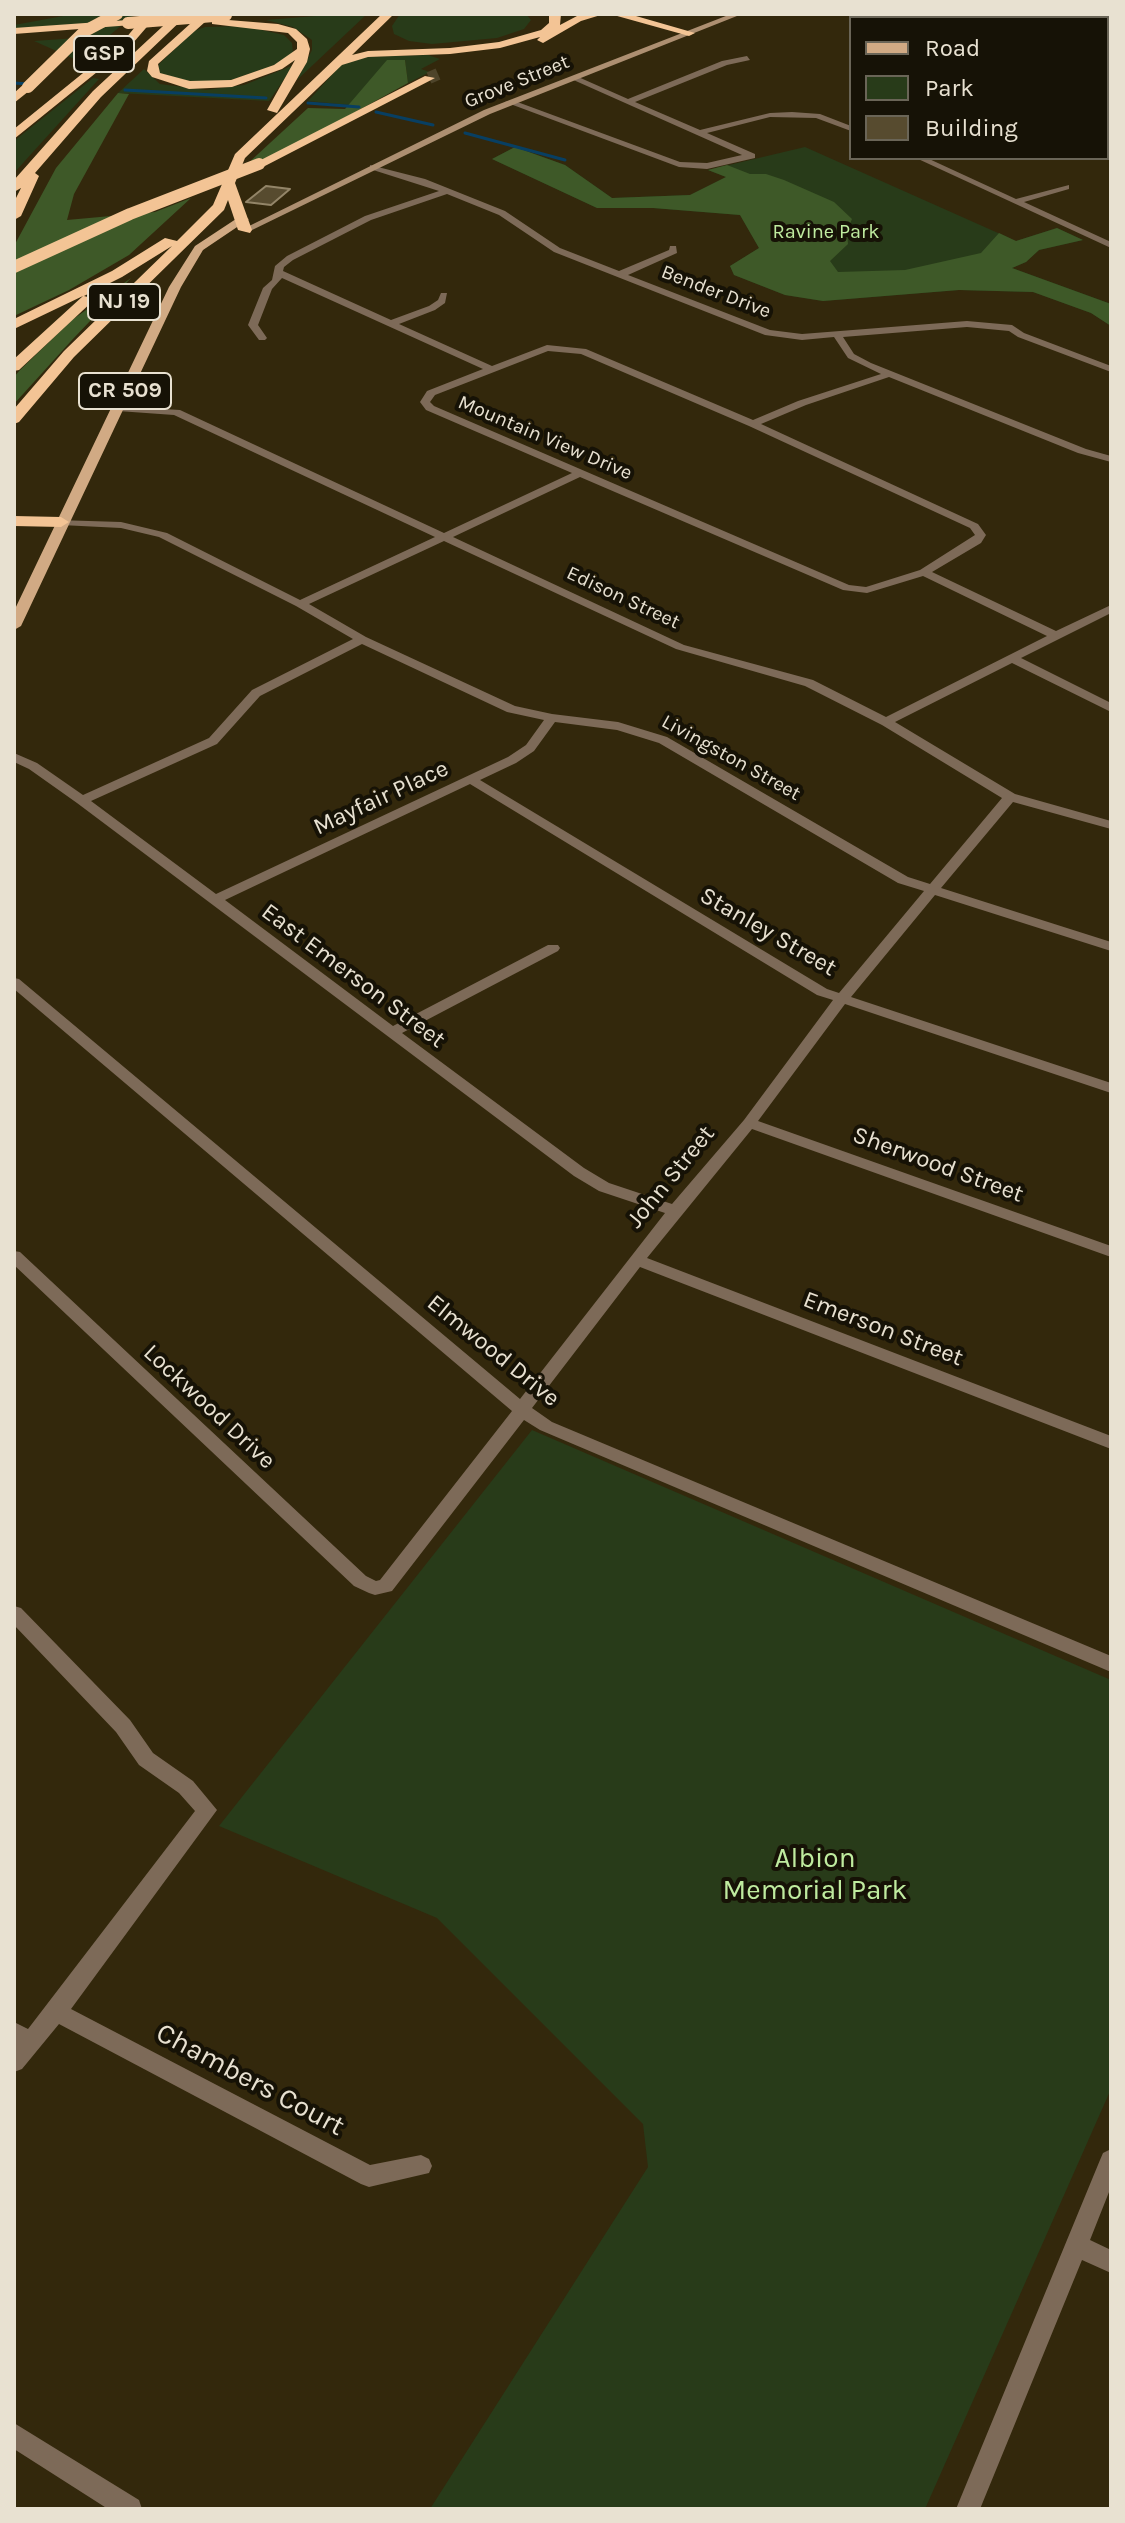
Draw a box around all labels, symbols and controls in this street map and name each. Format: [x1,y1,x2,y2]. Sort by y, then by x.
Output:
legend [849,16,1109,160]
text: Road [925,34,980,62]
road number: GSP [74,36,134,72]
street label: Grove Street [461,50,573,114]
text: Park [925,74,974,102]
text: Building [925,114,1018,142]
park label: Ravine Park [773,220,879,244]
street label: Bender Drive [658,260,774,324]
road number: NJ 19 [88,284,160,320]
road number: CR 509 [79,373,171,409]
street label: Mountain View Drive [454,390,636,486]
street label: Edison Street [563,561,683,635]
street label: Livingston Street [657,710,805,806]
street label: Mayfair Place [309,754,453,842]
street label: Stanley Street [695,881,841,983]
street label: East Emerson Street [255,897,451,1055]
street label: John Street [621,1120,721,1234]
street label: Sherwood Street [849,1121,1027,1209]
street label: Emerson Street [799,1285,967,1373]
street label: Elmwood Drive [421,1289,565,1413]
street label: Lockwood Drive [137,1339,281,1475]
park label: Albion Memorial Park [723,1842,907,1908]
street label: Chambers Court [150,2016,350,2144]

